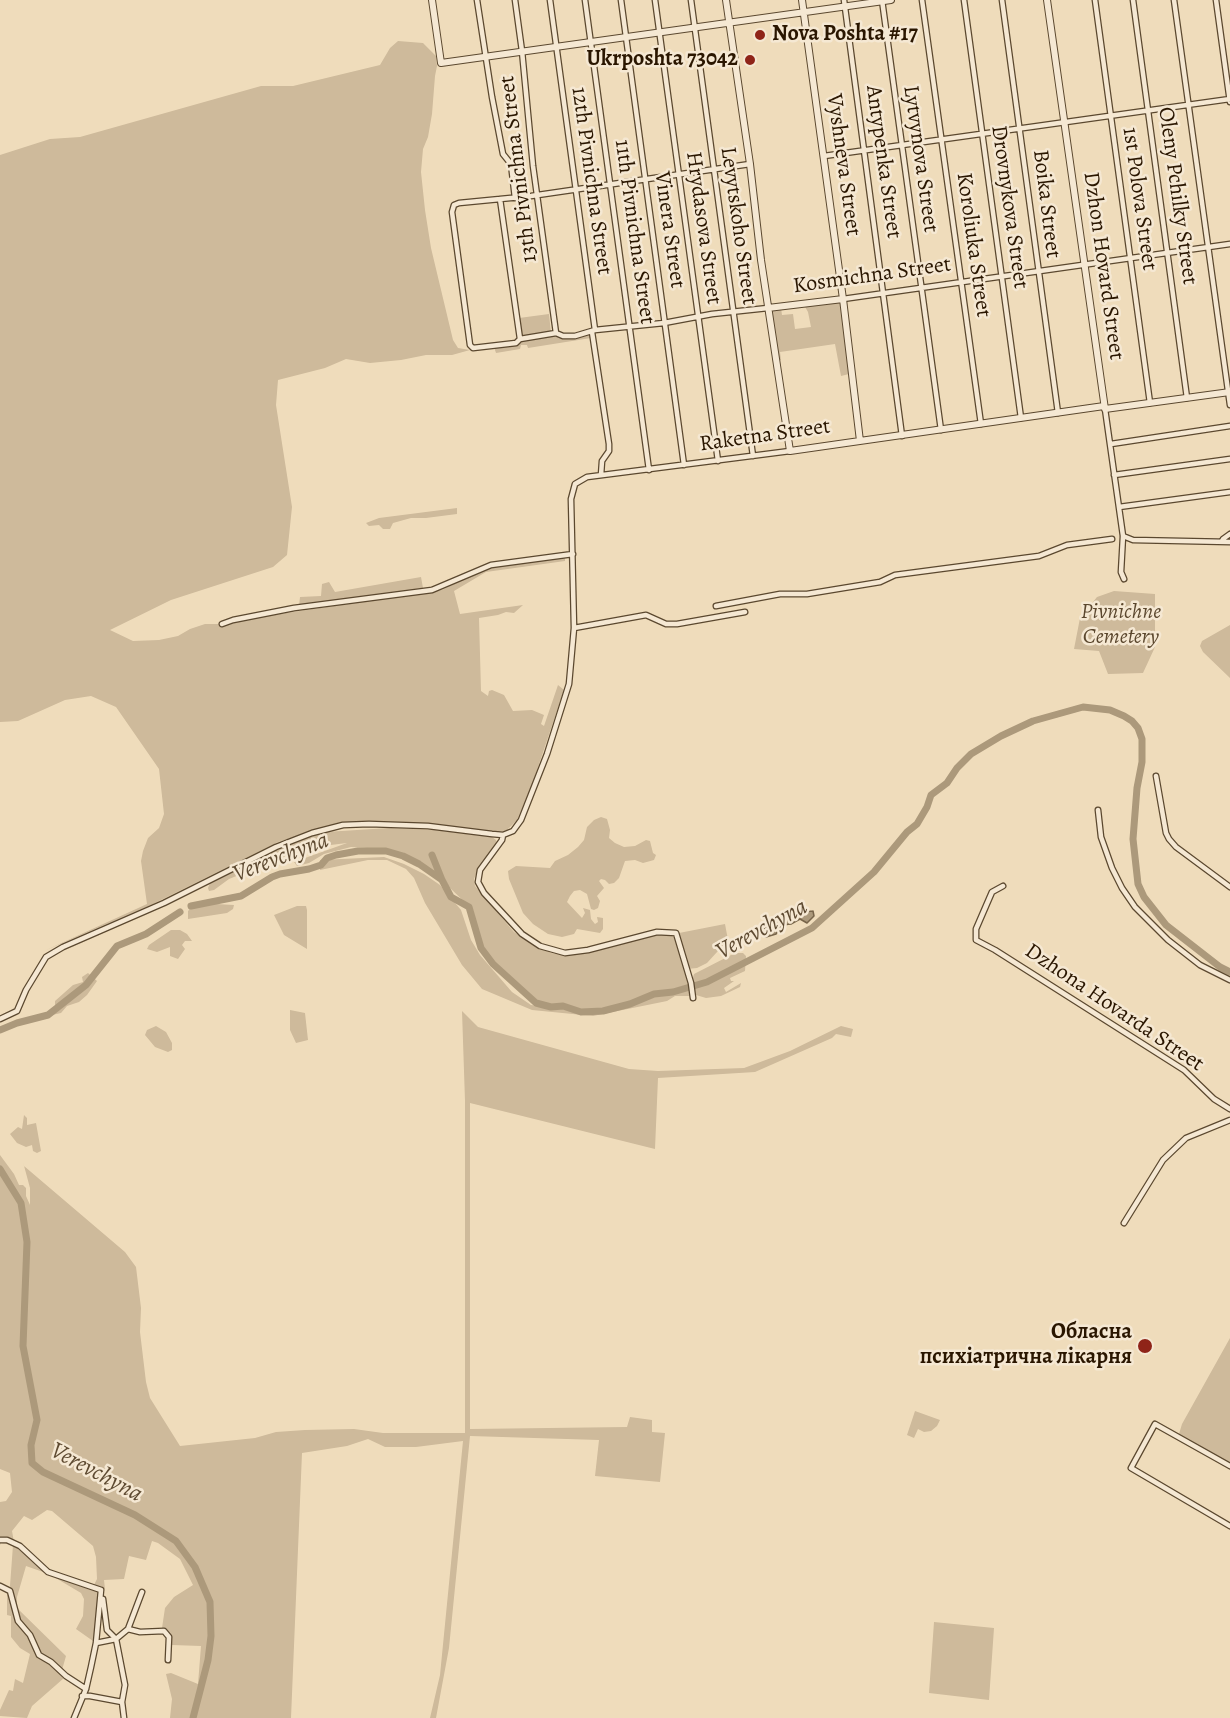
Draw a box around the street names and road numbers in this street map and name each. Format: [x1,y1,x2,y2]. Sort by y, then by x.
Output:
street label: 13th Pivnichna Street [494,74,544,264]
street label: Antypenka Street [859,84,907,240]
street label: Lytvynova Street [897,84,943,234]
street label: 12th Pivnichna Street [565,85,617,277]
street label: Vyshneva Street [820,92,866,238]
street label: Oleny Pchilky Street [1151,105,1203,287]
street label: Drovnykova Street [984,124,1034,290]
street label: 1st Polova Street [1116,126,1162,272]
street label: 11th Pivnichna Street [608,138,660,326]
street label: Levytskoho Street [714,145,762,307]
street label: Boika Street [1026,148,1066,260]
street label: Hrydasova Street [679,150,727,306]
street label: Vinera Street [648,170,690,290]
street label: Dzhon Hovard Street [1077,170,1129,362]
street label: Koroliuka Street [950,171,996,319]
street label: Kosmichna Street [791,252,953,300]
street label: Raketna Street [698,414,832,458]
street label: Dzhona Hovarda Street [1020,938,1208,1078]

